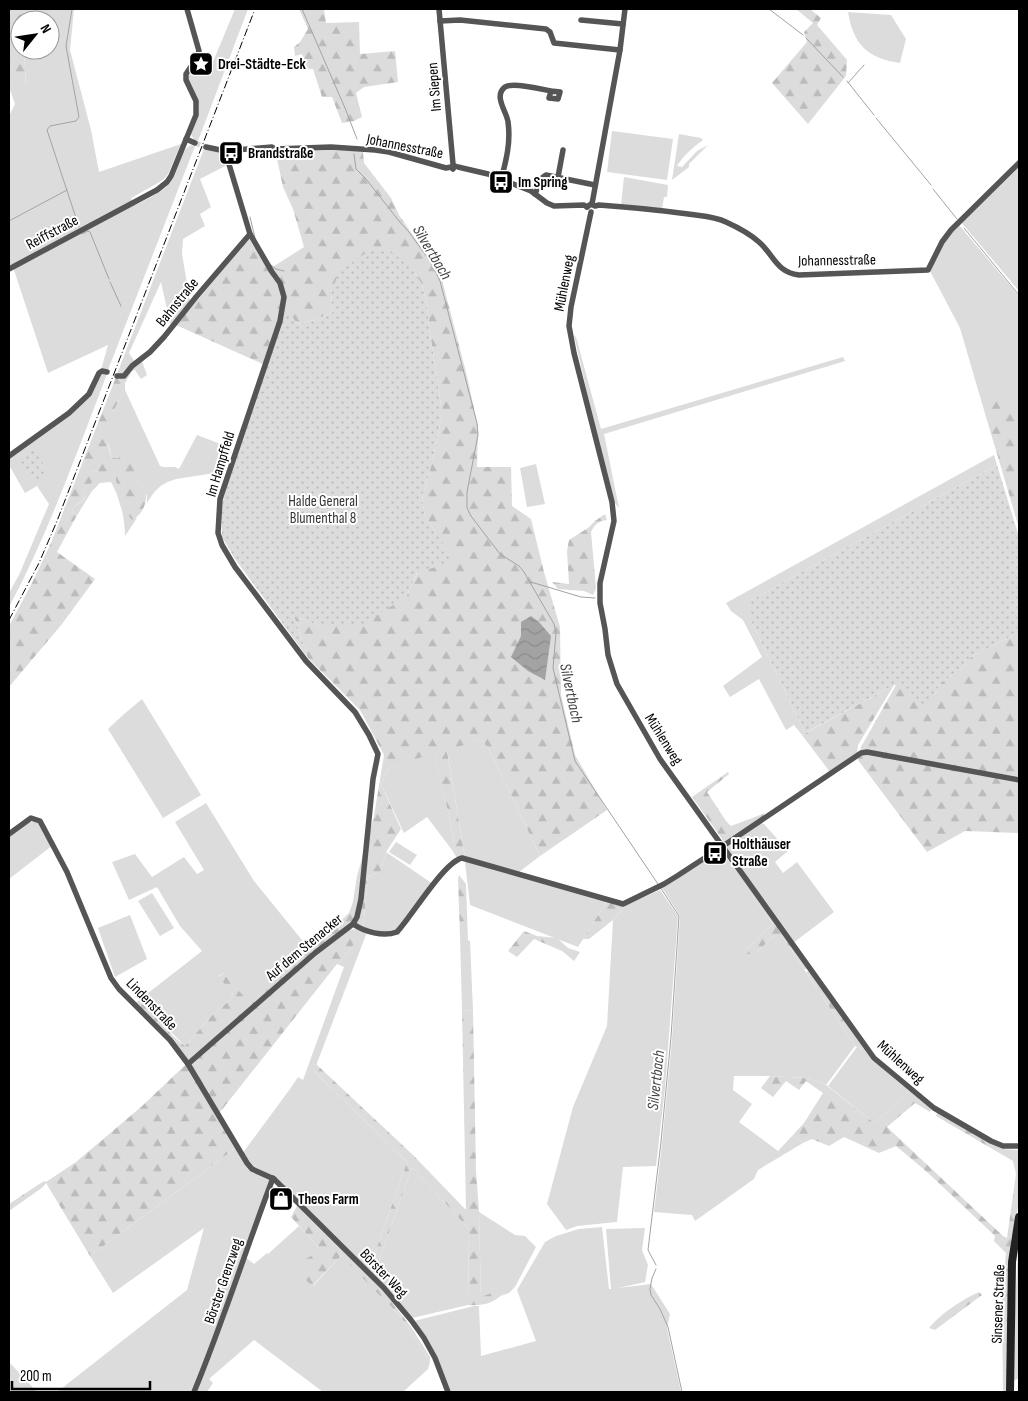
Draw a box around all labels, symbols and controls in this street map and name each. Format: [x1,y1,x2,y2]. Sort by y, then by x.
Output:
north arrow [10,10,60,60]
text: N [37,21,55,36]
place icon: Drei-Städte-Eck [188,51,214,77]
place label: Drei-Städte-Eck [218,55,306,74]
street label: Im Siepen [423,62,446,112]
street label: Johannesstraße [364,130,445,163]
bus stop icon: Brandstraße [218,140,244,166]
place label: Brandstraße [248,144,314,163]
bus stop icon: Im Spring [488,169,514,195]
place label: Im Spring [518,173,568,192]
street label: Reiffstraße [23,211,82,254]
water label: Silvertbach [408,222,455,284]
street label: Johannesstraße [797,250,876,271]
street label: Mühlenweg [550,253,579,313]
street label: Bahnstraße [152,274,203,331]
street label: Im Hampffeld [202,429,239,499]
park label: Halde General Blumenthal 8 [288,492,358,528]
water label: Silvertbach [555,662,586,725]
street label: Mühlenweg [640,710,687,769]
place label: Holthäuser Straße [732,835,791,871]
bus stop icon: Holthäuser Straße [702,840,728,866]
street label: Auf dem Stenacker [261,909,347,986]
street label: Lindenstraße [122,974,181,1035]
street label: Mühlenweg [873,1036,928,1089]
water label: Silvertbach [644,1049,669,1111]
shop icon: Theos Farm [268,1186,294,1212]
place label: Theos Farm [298,1190,359,1209]
street label: Börster Grenzweg [200,1236,247,1326]
street label: Börster Weg [356,1245,412,1302]
street label: Sinsener Straße [988,1264,1009,1344]
scale bar [12,1358,150,1390]
text: 200 m [20,1367,52,1386]

